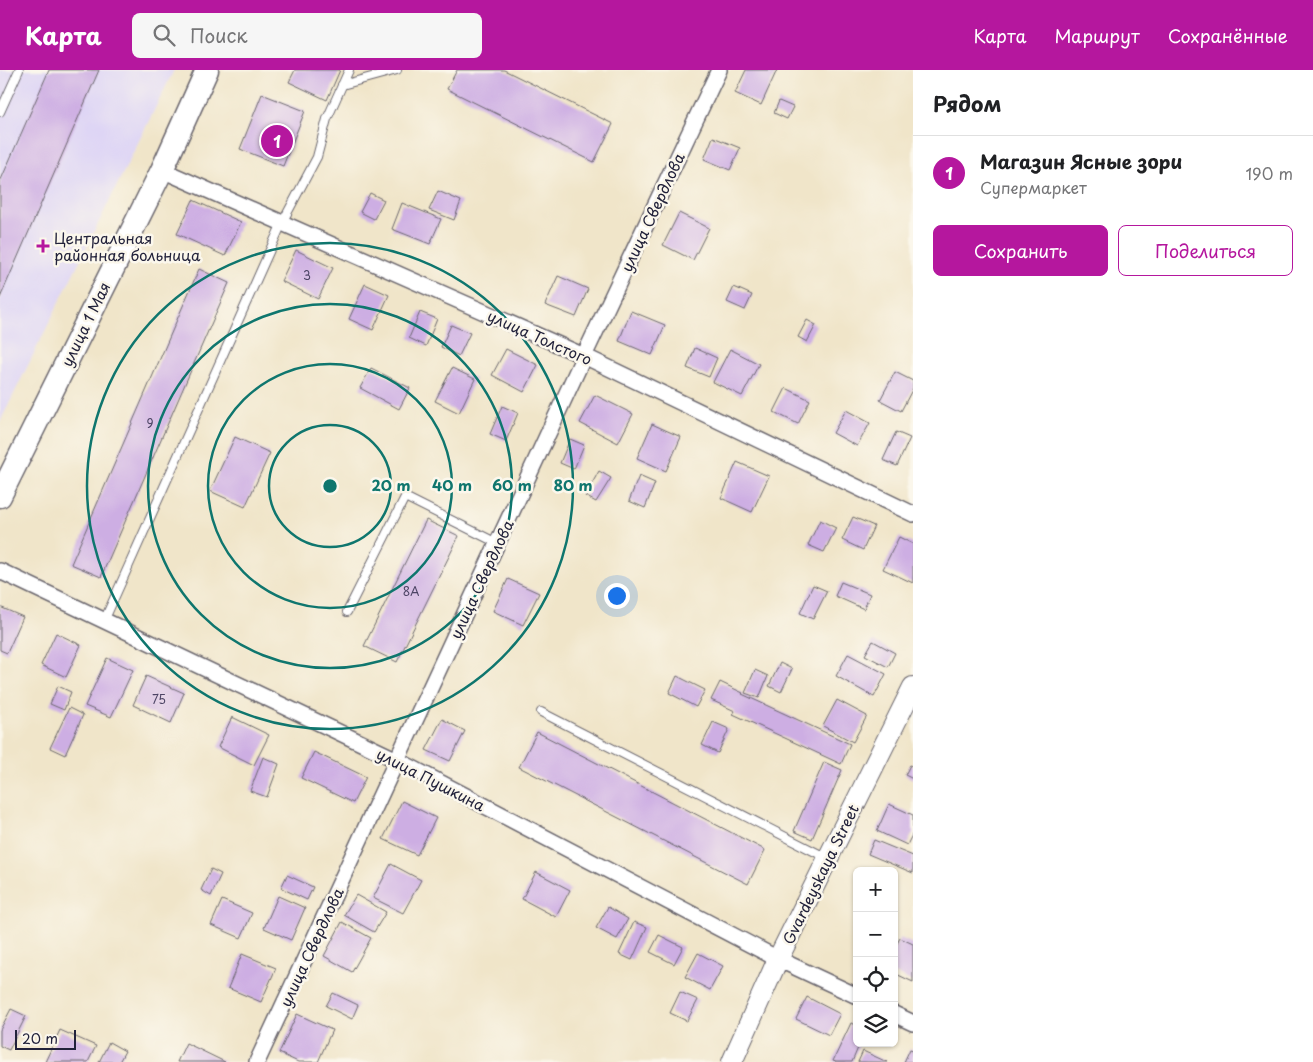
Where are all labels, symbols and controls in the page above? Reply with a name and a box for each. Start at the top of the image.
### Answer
search box [132,13,482,58]
text: Карта [25,17,102,53]
icon: search [150,21,178,49]
text: Поиск [190,21,248,49]
text: Карта [974,22,1026,49]
text: Маршрут [1054,22,1140,49]
text: Сохранённые [1168,22,1288,49]
text: Рядом [933,87,1001,119]
pin: 1 [261,122,293,160]
text: Магазин Ясные зори [980,147,1182,175]
street label: улица Свердлова [614,148,690,275]
text: 1 [945,161,953,185]
text: 190 m [1245,161,1293,185]
text: Супермаркет [980,175,1087,199]
button: Сохранить [933,225,1108,276]
button: Поделиться [1118,225,1293,276]
place label: Центральная районная больница [54,226,201,266]
marker: Центральная районная больница [36,239,50,253]
house number: 3 [303,266,311,284]
street label: улица 1 Мая [55,278,115,370]
street label: улица Толстого [484,304,596,370]
house number: 9 [146,414,154,432]
text: 20 m [372,473,410,496]
text: 40 m [432,473,472,496]
text: 60 m [492,473,532,496]
text: 80 m [553,473,593,496]
centre of rings [321,477,339,495]
street label: улица Свердлова [443,515,519,642]
house number: 8А [403,582,419,600]
your location [604,583,630,609]
house number: 75 [152,690,166,708]
street label: улица Пушкина [373,742,490,817]
street label: Gvardeyskaya Street [776,800,864,948]
map controls [853,867,898,1047]
button: + [853,867,898,912]
street label: улица Свердлова [273,883,349,1010]
button: − [853,912,898,957]
button: locate [853,957,898,1002]
button: layers [853,1002,898,1047]
scale bar [15,1027,76,1050]
text: 20 m [22,1028,58,1049]

